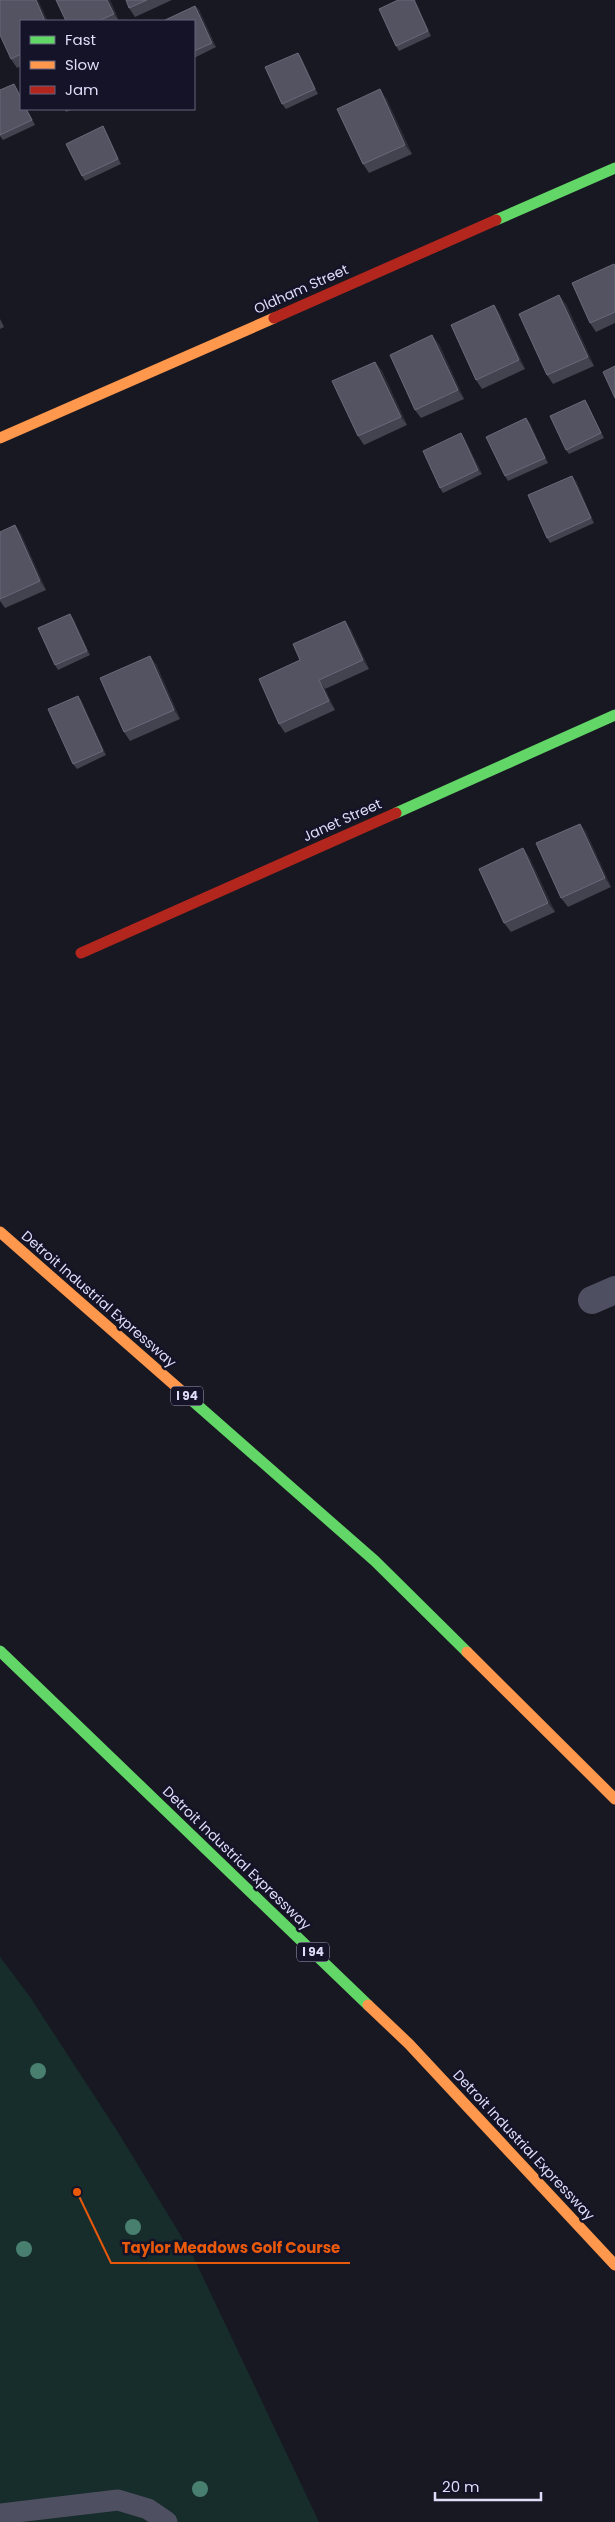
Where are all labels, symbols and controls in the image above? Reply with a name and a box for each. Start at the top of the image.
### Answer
legend [20,20,195,110]
text: Fast [65,29,96,50]
text: Slow [65,54,100,75]
text: Jam [65,79,99,100]
street label: Oldham Street [251,259,351,319]
street label: Janet Street [299,794,385,846]
street label: Detroit Industrial Expressway [17,1226,181,1372]
road number: I 94 [171,1386,203,1405]
street label: Detroit Industrial Expressway [158,1782,316,1935]
road number: I 94 [297,1942,329,1961]
street label: Detroit Industrial Expressway [449,2065,599,2225]
callout: Taylor Meadows Golf Course [111,2233,350,2263]
text: Taylor Meadows Golf Course [122,2237,340,2258]
scale bar [435,2470,541,2502]
text: 20 m [442,2476,480,2497]

